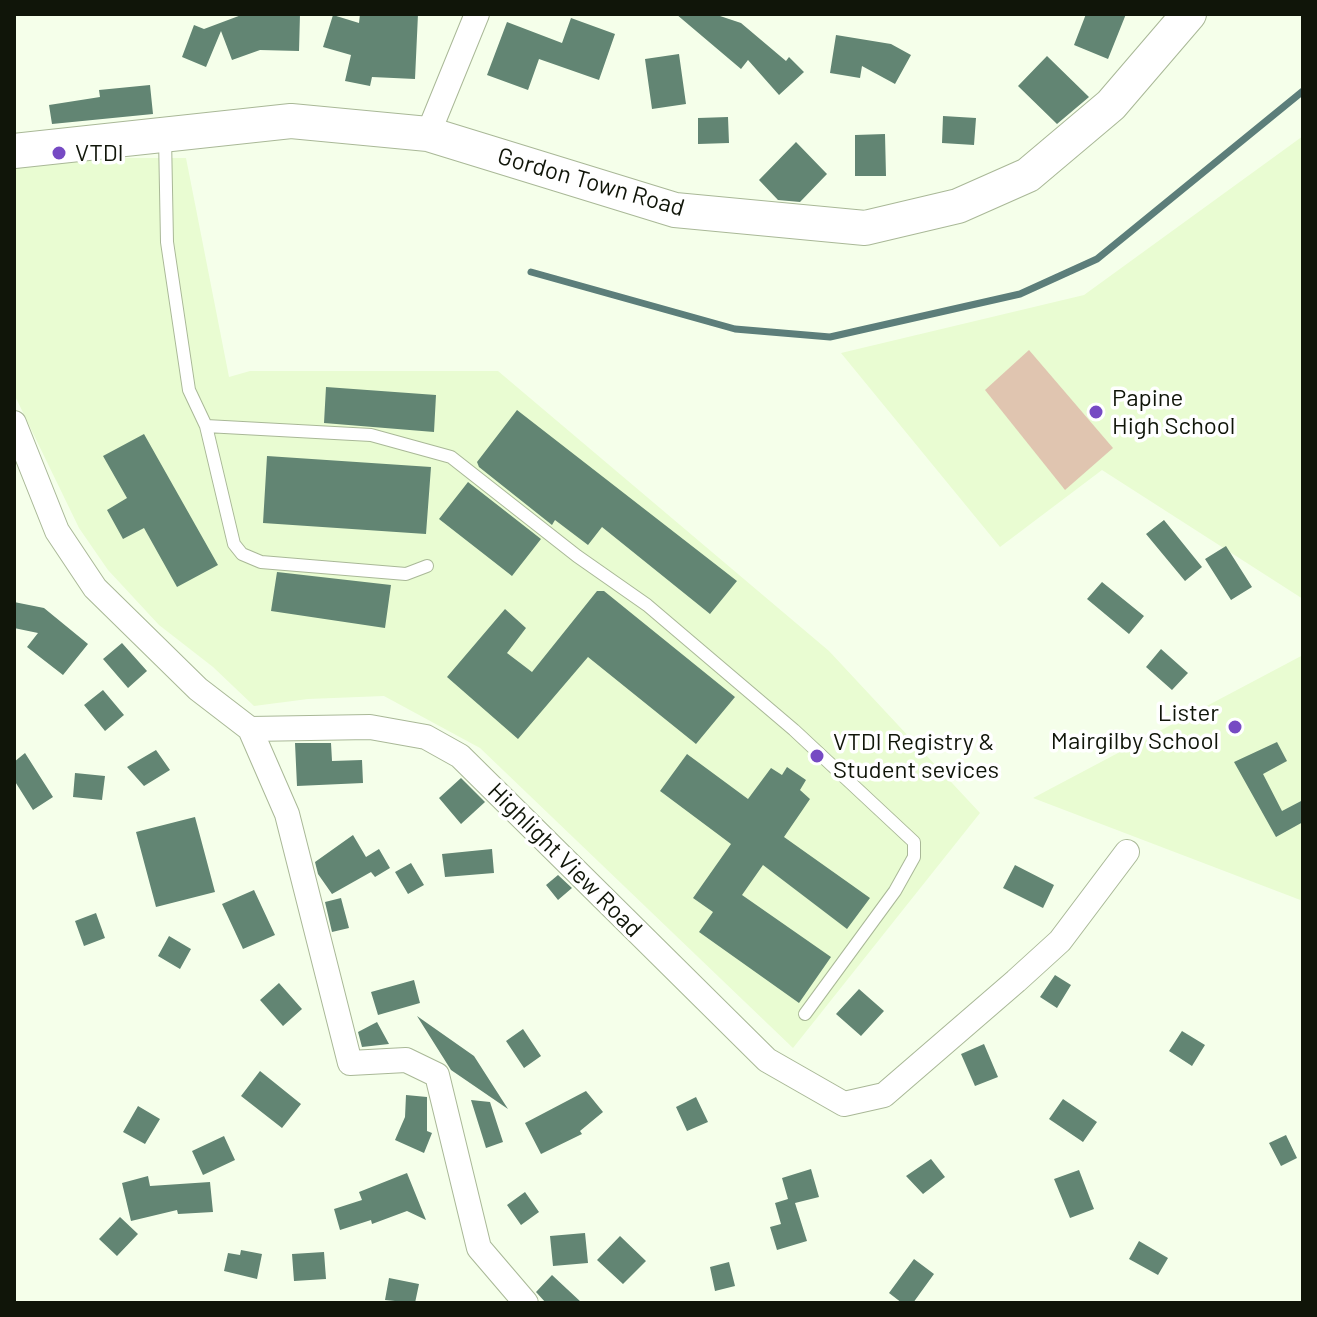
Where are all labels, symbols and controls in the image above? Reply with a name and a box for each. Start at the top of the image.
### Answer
place label: VTDI [75,139,124,167]
street label: Gordon Town Road [494,142,688,222]
marker: VTDI [50,144,68,162]
place label: Papine High School [1112,384,1235,440]
marker: Papine High School [1087,403,1105,421]
place label: Lister Mairgilby School [1051,699,1219,755]
marker: Lister Mairgilby School [1226,718,1244,736]
place label: VTDI Registry & Student sevices [833,728,999,784]
marker: VTDI Registry & Student sevices [808,747,826,765]
street label: Highlight View Road [482,777,648,943]

